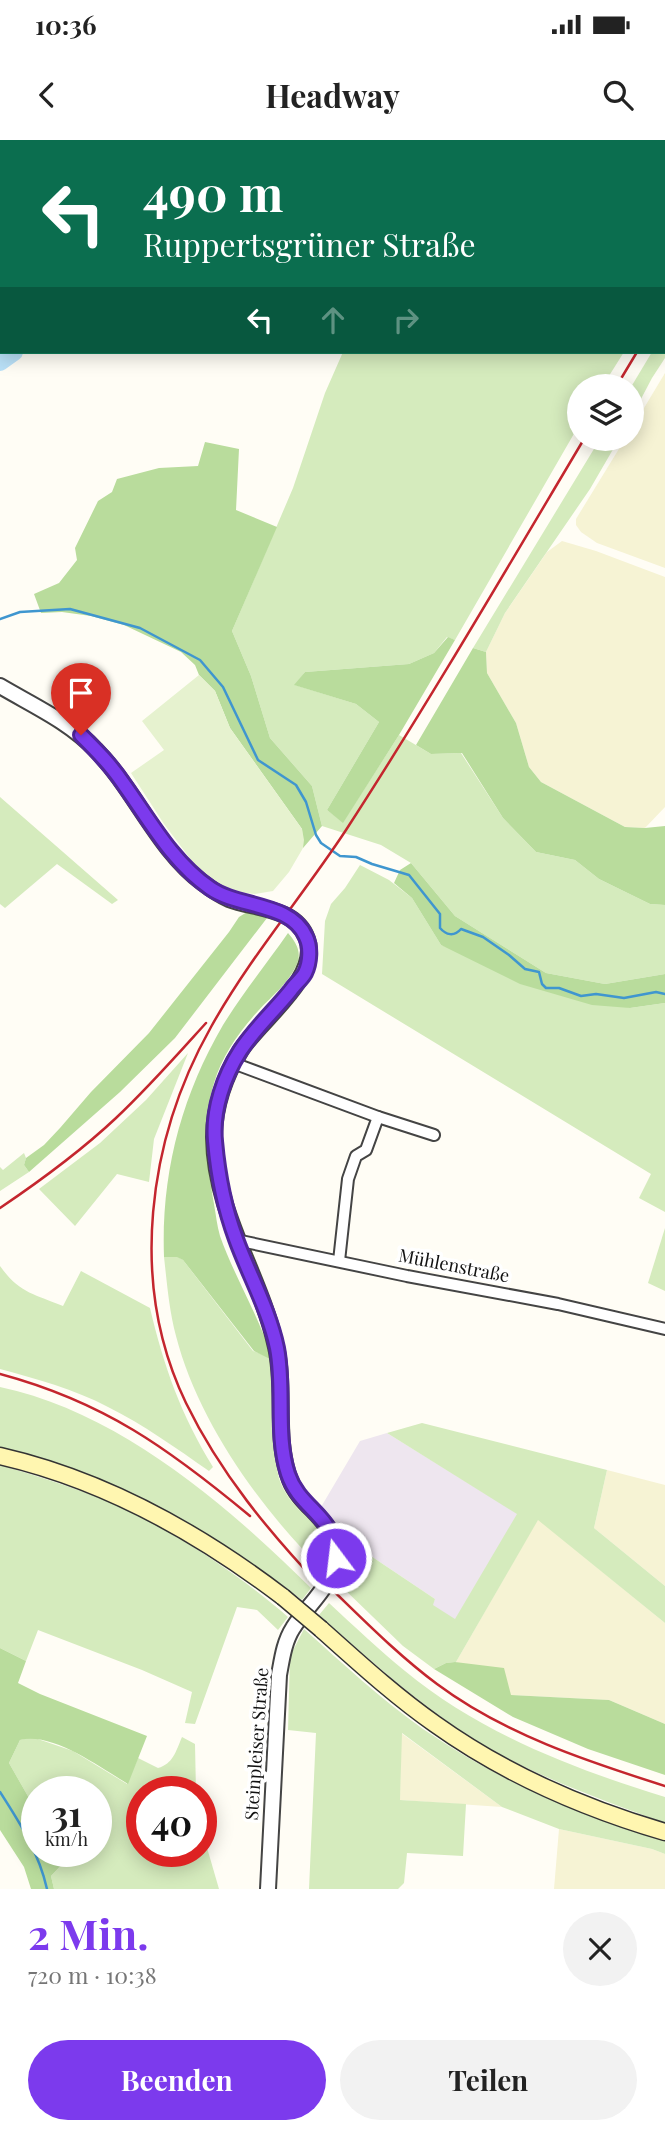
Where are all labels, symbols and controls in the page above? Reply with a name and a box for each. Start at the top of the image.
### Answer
text: 10:36 [35,7,97,42]
text: Headway [265,73,400,116]
icon: back [28,76,66,114]
icon: search [599,76,637,114]
text: 490 m [143,159,283,224]
icon: left [28,168,119,259]
text: Ruppertsgrüner Straße [143,222,476,265]
icon: left [241,301,279,339]
icon: ahead [314,301,352,339]
icon: right [387,301,425,339]
map controls [567,374,644,451]
button: layers [567,374,644,451]
pin [51,663,111,735]
icon: arrive [62,674,100,712]
street label: Mühlenstraße [397,1243,512,1288]
position arrow [299,1521,373,1595]
street label: Steinpleiser Straße [239,1667,273,1821]
speed limit sign: 40 [126,1776,217,1867]
text: 31 [51,1789,82,1836]
text: km/h [45,1827,88,1851]
text: 2 Min. [28,1905,149,1961]
button: close [563,1912,637,1986]
text: 720 m · 10:38 [28,1959,157,1990]
button: Beenden [28,2040,326,2120]
button: Teilen [340,2040,637,2120]

